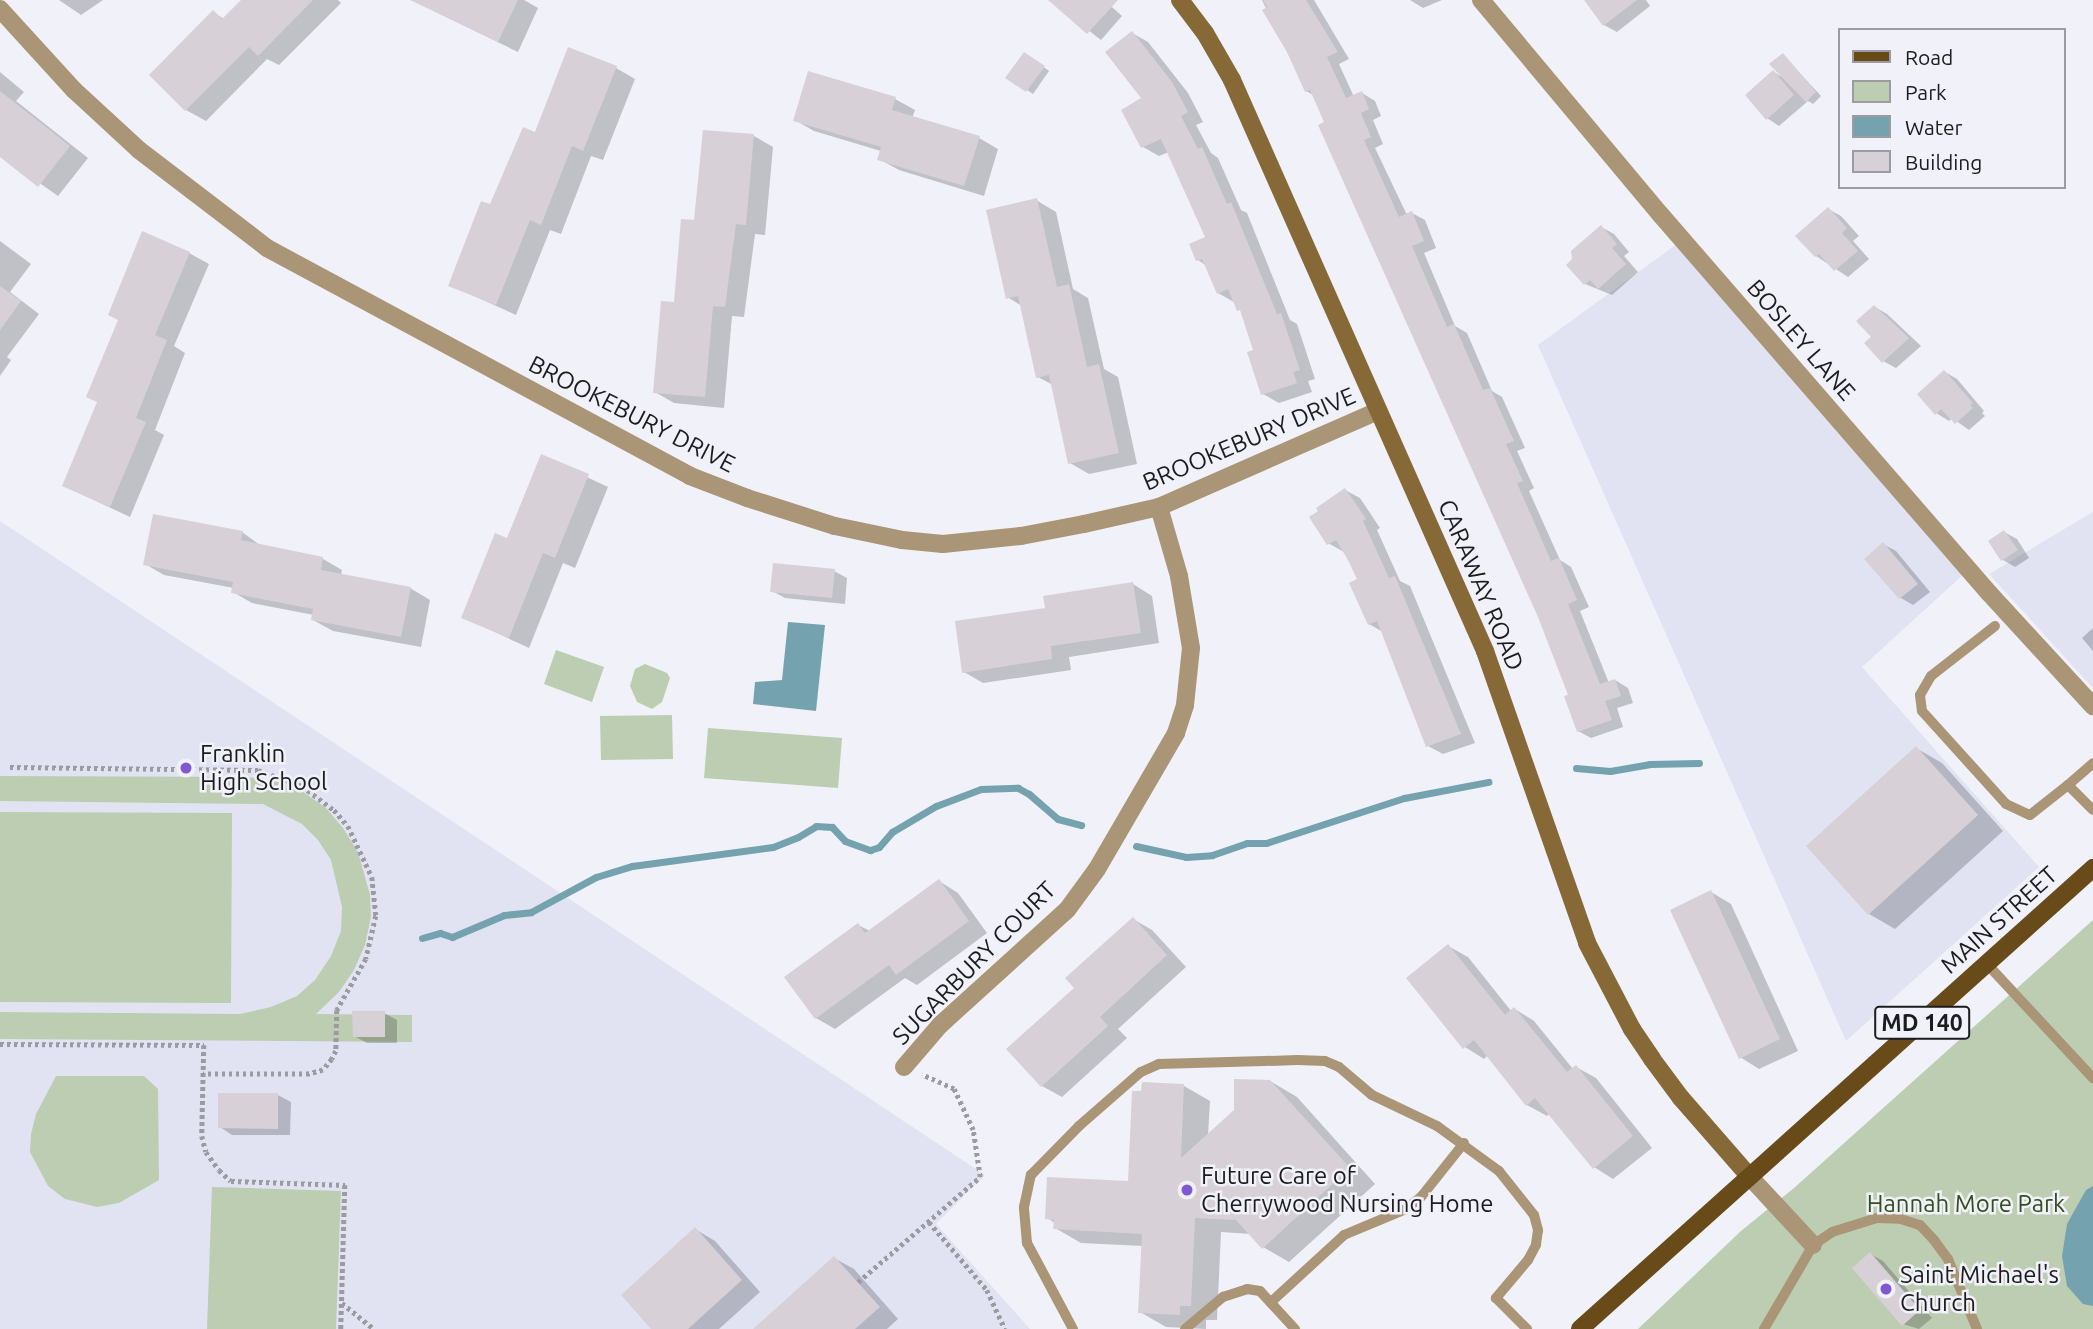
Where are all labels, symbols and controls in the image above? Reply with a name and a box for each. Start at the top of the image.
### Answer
legend [1838,28,2065,189]
text: Road [1905,45,1953,69]
text: Park [1905,80,1947,104]
text: Water [1905,115,1963,139]
text: Building [1905,150,1982,174]
street label: BOSLEY LANE [1741,274,1861,406]
street label: BROOKEBURY DRIVE [524,349,740,479]
street label: BROOKEBURY DRIVE [1138,381,1360,497]
street label: CARAWAY ROAD [1432,495,1530,675]
place label: Franklin High School [200,740,327,796]
marker: Franklin High School [178,760,194,776]
street label: MAIN STREET [1935,860,2063,980]
street label: SUGARBURY COURT [886,875,1062,1051]
road number: MD 140 [1873,1004,1971,1042]
place label: Future Care of Cherrywood Nursing Home [1201,1162,1493,1218]
marker: Future Care of Cherrywood Nursing Home [1179,1182,1195,1198]
park label: Hannah More Park [1867,1190,2065,1218]
place label: Saint Michael's Church [1900,1261,2059,1317]
marker: Saint Michael's Church [1878,1281,1894,1297]

